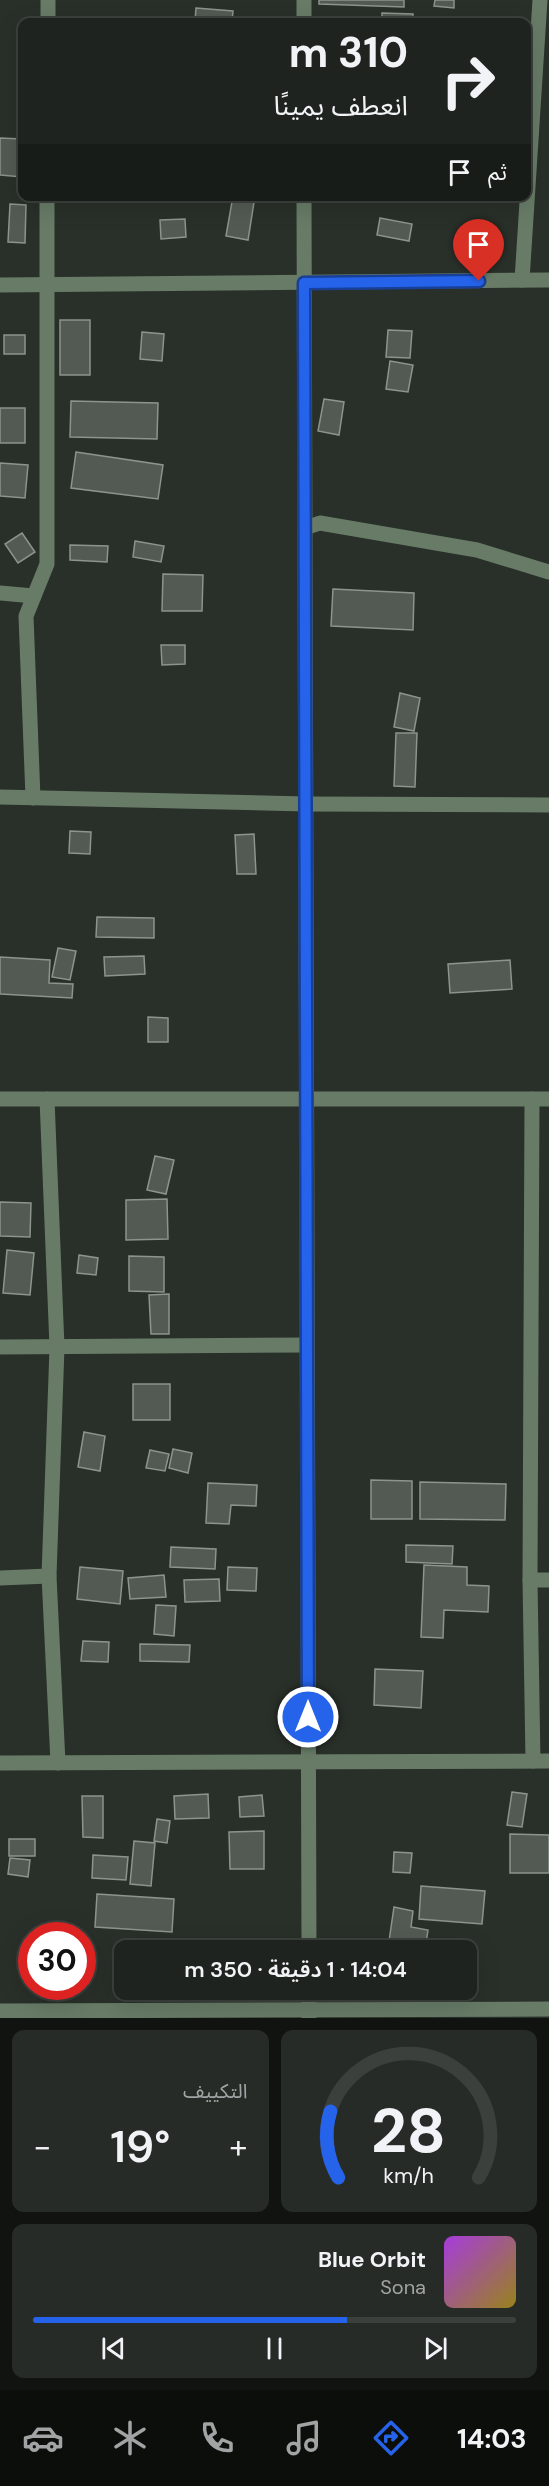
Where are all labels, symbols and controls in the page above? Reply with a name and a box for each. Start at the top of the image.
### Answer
text: 310 m [289,25,408,80]
icon: right [429,42,507,120]
text: انعطف يمينًا [273,88,408,123]
icon: arrive [443,156,476,189]
text: ثم [488,158,507,187]
pin [453,219,504,281]
icon: arrive [462,228,495,261]
position arrow [276,1685,340,1749]
speed limit sign: 30 [18,1922,96,2000]
text: 14:04 · 1 دقيقة · 350 m [184,1955,407,1984]
text: التكييف [183,2078,248,2104]
text: 28 [371,2090,446,2171]
text: 19° [110,2117,170,2176]
text: − [33,2125,51,2168]
text: + [229,2125,248,2168]
text: km/h [383,2162,434,2190]
text: Blue Orbit [318,2245,426,2274]
text: Sona [380,2274,426,2300]
icon: previous [97,2332,130,2365]
icon: pause [258,2332,291,2365]
icon: next [419,2332,452,2365]
icon: car [22,2417,64,2459]
icon: climate [109,2417,151,2459]
icon: phone [196,2417,238,2459]
icon: music [283,2417,325,2459]
icon: directions [370,2417,412,2459]
text: 14:03 [457,2421,527,2456]

